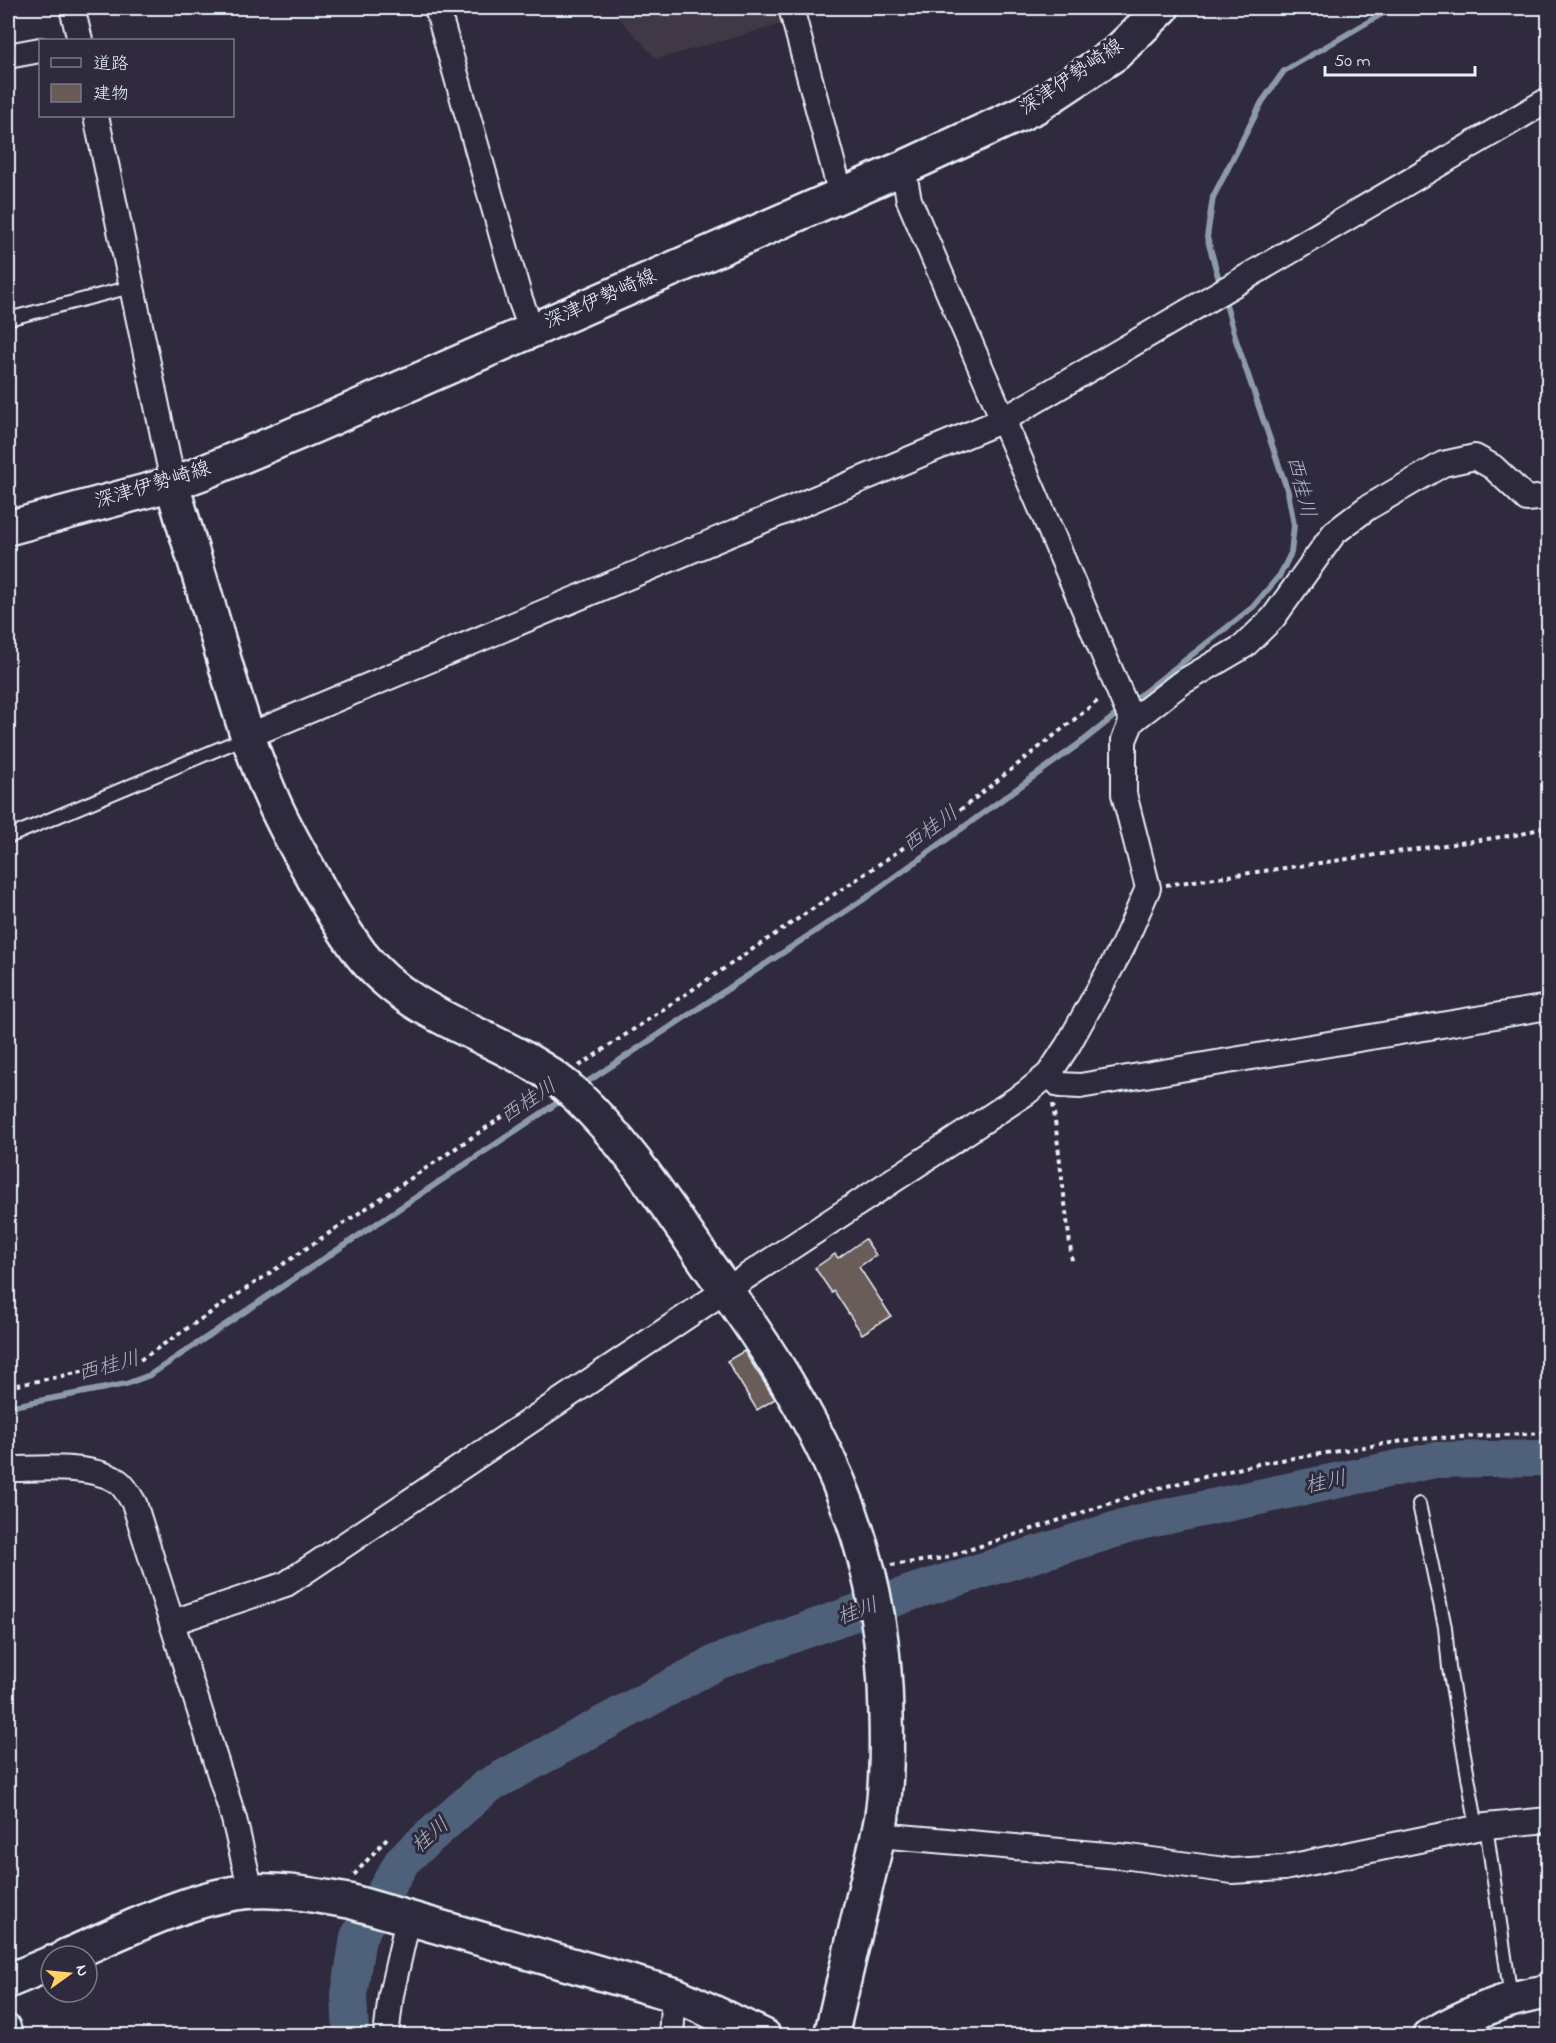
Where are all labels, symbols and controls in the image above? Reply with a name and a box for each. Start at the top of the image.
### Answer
street label: 深津伊勢崎線 [1014,32,1130,124]
legend [39,39,234,117]
scale bar [1325,39,1475,77]
text: 50 m [1334,49,1371,75]
text: 道路 [93,52,129,78]
text: 建物 [93,82,129,108]
street label: 深津伊勢崎線 [540,262,662,338]
water label: 西桂川 [1278,453,1322,521]
street label: 深津伊勢崎線 [91,455,215,517]
water label: 西桂川 [897,799,965,861]
water label: 西桂川 [494,1072,564,1132]
water label: 西桂川 [75,1344,143,1390]
water label: 桂川 [1302,1464,1350,1502]
water label: 桂川 [833,1591,883,1633]
water label: 桂川 [405,1811,457,1861]
north arrow [39,1944,99,2004]
text: N [69,1962,95,1979]

